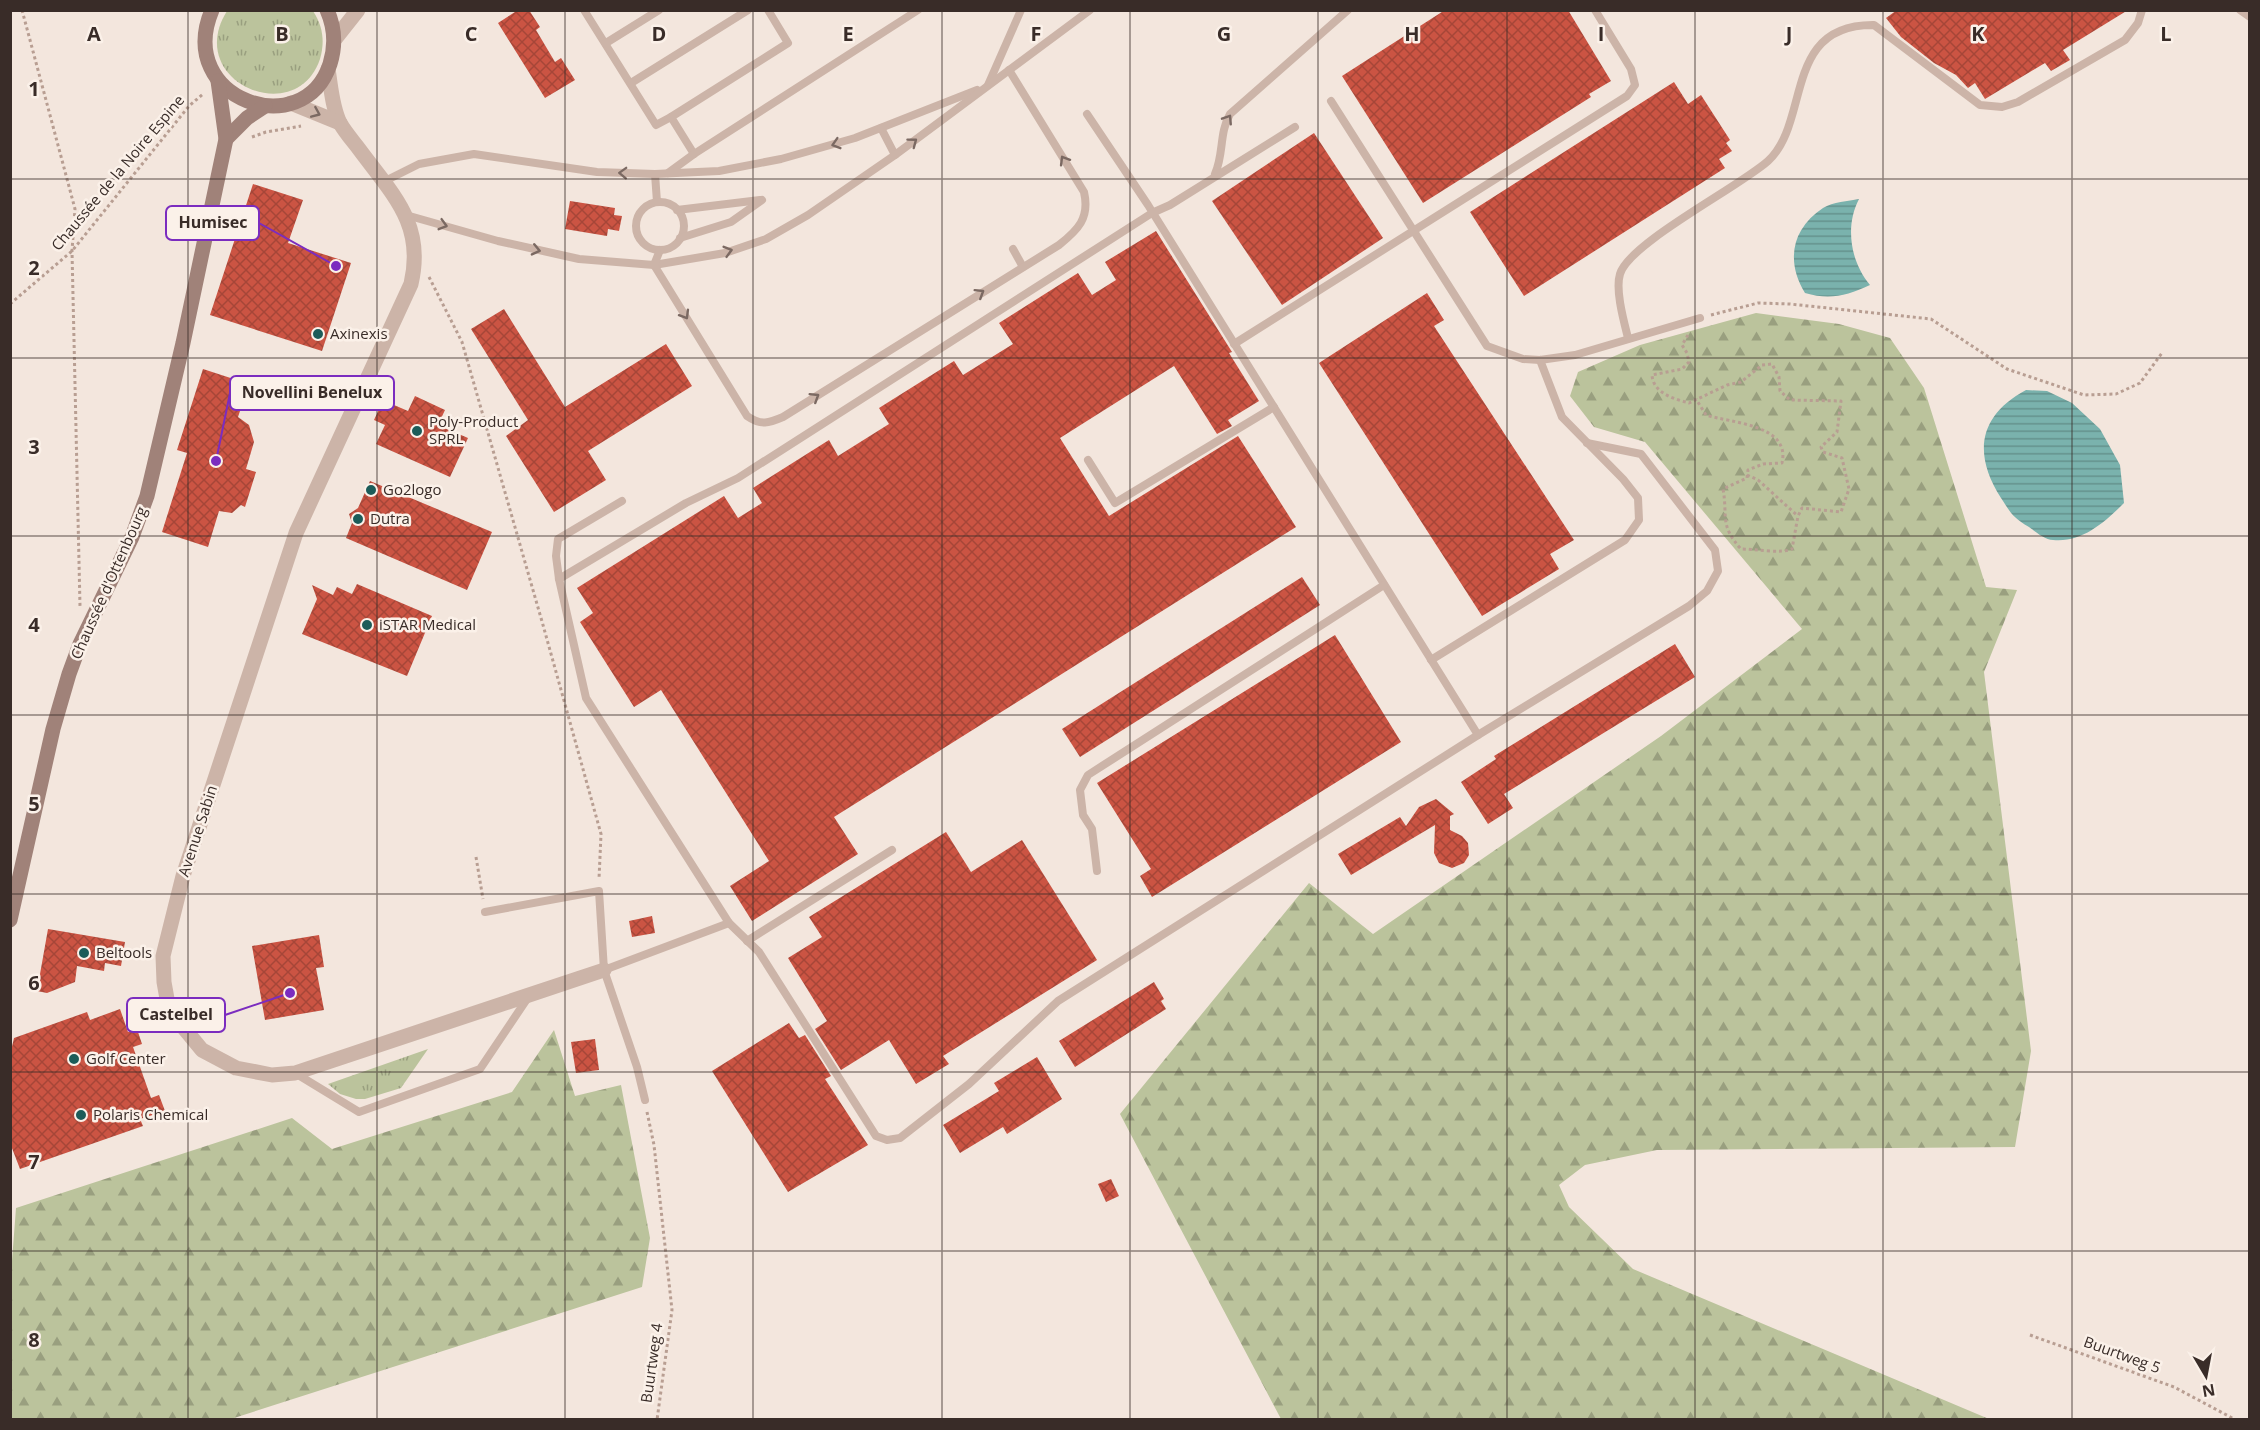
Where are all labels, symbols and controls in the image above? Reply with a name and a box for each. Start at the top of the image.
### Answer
text: A [87,20,101,47]
text: B [275,20,289,47]
text: C [465,20,478,47]
text: D [652,20,666,47]
text: E [842,20,854,47]
text: F [1031,20,1041,47]
text: G [1217,20,1231,47]
text: H [1404,20,1420,47]
text: I [1598,20,1604,47]
text: J [1784,20,1792,47]
text: K [1971,20,1985,47]
text: L [2160,20,2172,47]
text: 1 [28,75,40,102]
street label: Chaussée de la Noire Espine [46,90,188,254]
one-way arrow [309,106,320,118]
one-way arrow [1221,115,1232,126]
one-way arrow [831,137,842,149]
one-way arrow [906,138,917,149]
one-way arrow [1060,156,1072,166]
one-way arrow [619,166,628,179]
callout: Humisec [166,206,259,240]
text: Humisec [179,211,247,233]
one-way arrow [437,218,447,230]
one-way arrow [531,242,541,255]
one-way arrow [722,246,733,258]
text: 2 [28,254,40,281]
one-way arrow [974,289,984,301]
one-way arrow [678,309,690,319]
place label: Axinexis [330,323,388,343]
marker: Axinexis [311,327,325,341]
callout: Novellini Benelux [230,376,394,410]
text: Novellini Benelux [242,381,383,403]
one-way arrow [809,393,819,405]
place label: Poly-Product SPRL [429,411,518,448]
marker: Poly-Product SPRL [410,424,424,438]
text: 3 [28,433,40,460]
place label: Go2logo [383,479,441,499]
marker: Go2logo [364,483,378,497]
street label: Chaussée d'Ottenbourg [65,503,151,662]
place label: Dutra [370,508,410,528]
marker: Dutra [351,512,365,526]
text: 4 [28,611,40,638]
place label: iSTAR Medical [379,614,476,634]
marker: iSTAR Medical [360,618,374,632]
street label: Avenue Sabin [173,782,221,879]
text: 5 [28,790,40,817]
place label: Beltools [96,942,152,962]
marker: Beltools [77,946,91,960]
text: 6 [28,969,40,996]
callout: Castelbel [127,998,225,1032]
text: Castelbel [139,1003,213,1025]
place label: Golf Center [86,1048,166,1068]
marker: Golf Center [67,1052,81,1066]
place label: Polaris Chemical [93,1104,208,1124]
marker: Polaris Chemical [74,1108,88,1122]
text: 7 [28,1148,40,1175]
street label: Buurtweg 4 [636,1321,667,1404]
text: 8 [28,1326,40,1353]
street label: Buurtweg 5 [2081,1331,2163,1377]
north arrow [2176,1346,2236,1406]
text: N [2200,1379,2217,1403]

